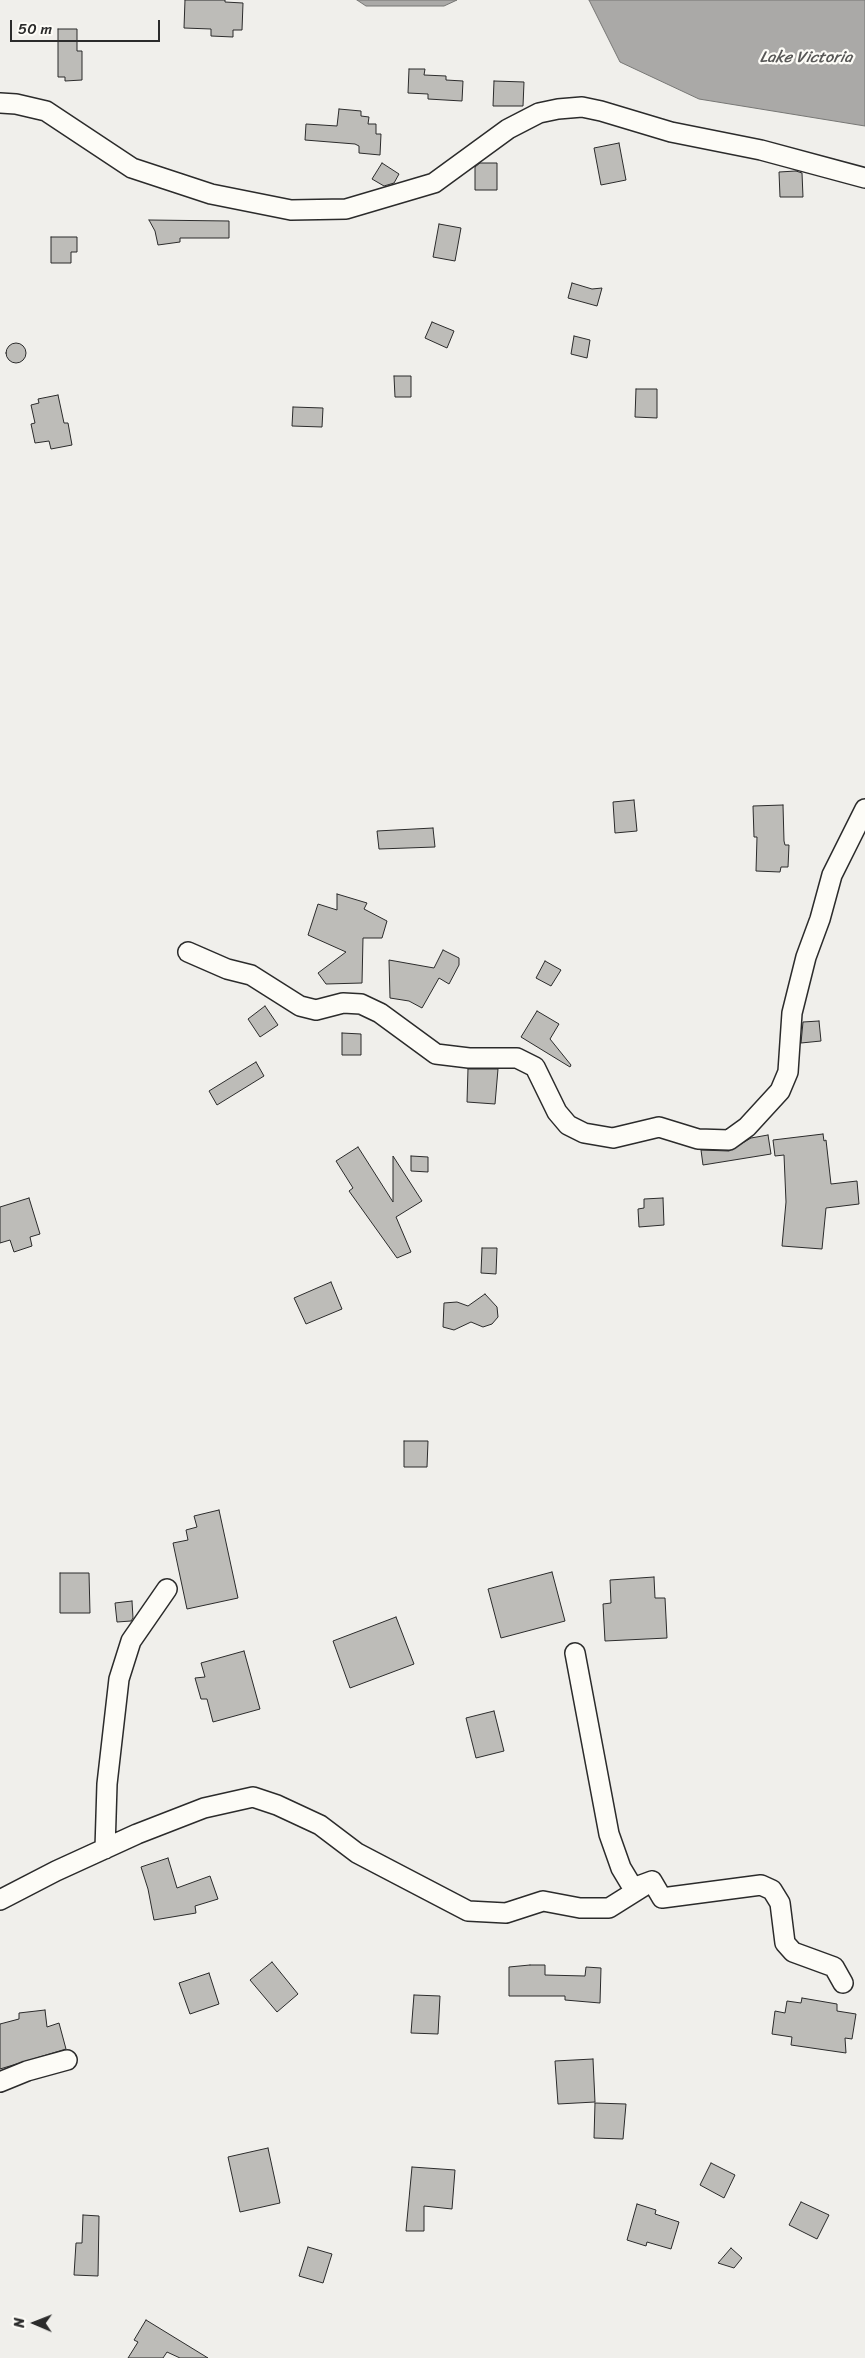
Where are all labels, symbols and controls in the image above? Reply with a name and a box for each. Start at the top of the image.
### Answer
scale bar [12,10,162,42]
text: 50 m [18,16,52,42]
water label: Lake Victoria [760,48,852,68]
north arrow [10,2298,60,2348]
text: N [7,2318,32,2328]

